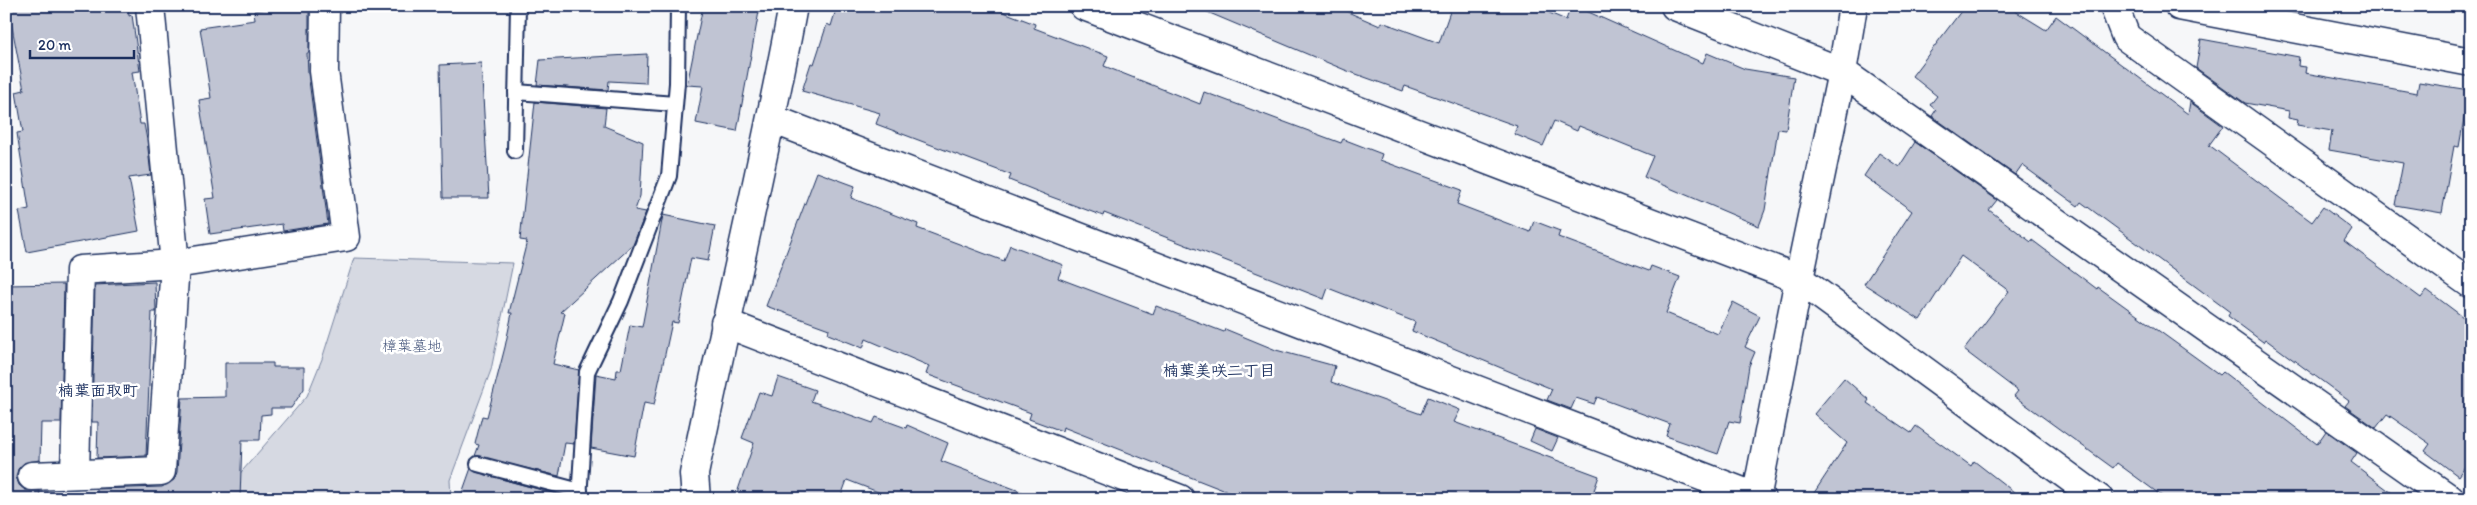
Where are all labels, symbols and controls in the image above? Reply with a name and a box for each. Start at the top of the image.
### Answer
scale bar [30,28,134,60]
text: 20 m [38,36,72,54]
park label: 樟葉墓地 [382,337,442,355]
district label: 楠葉美咲二丁目 [1163,361,1275,380]
district label: 楠葉面取町 [58,381,138,400]

